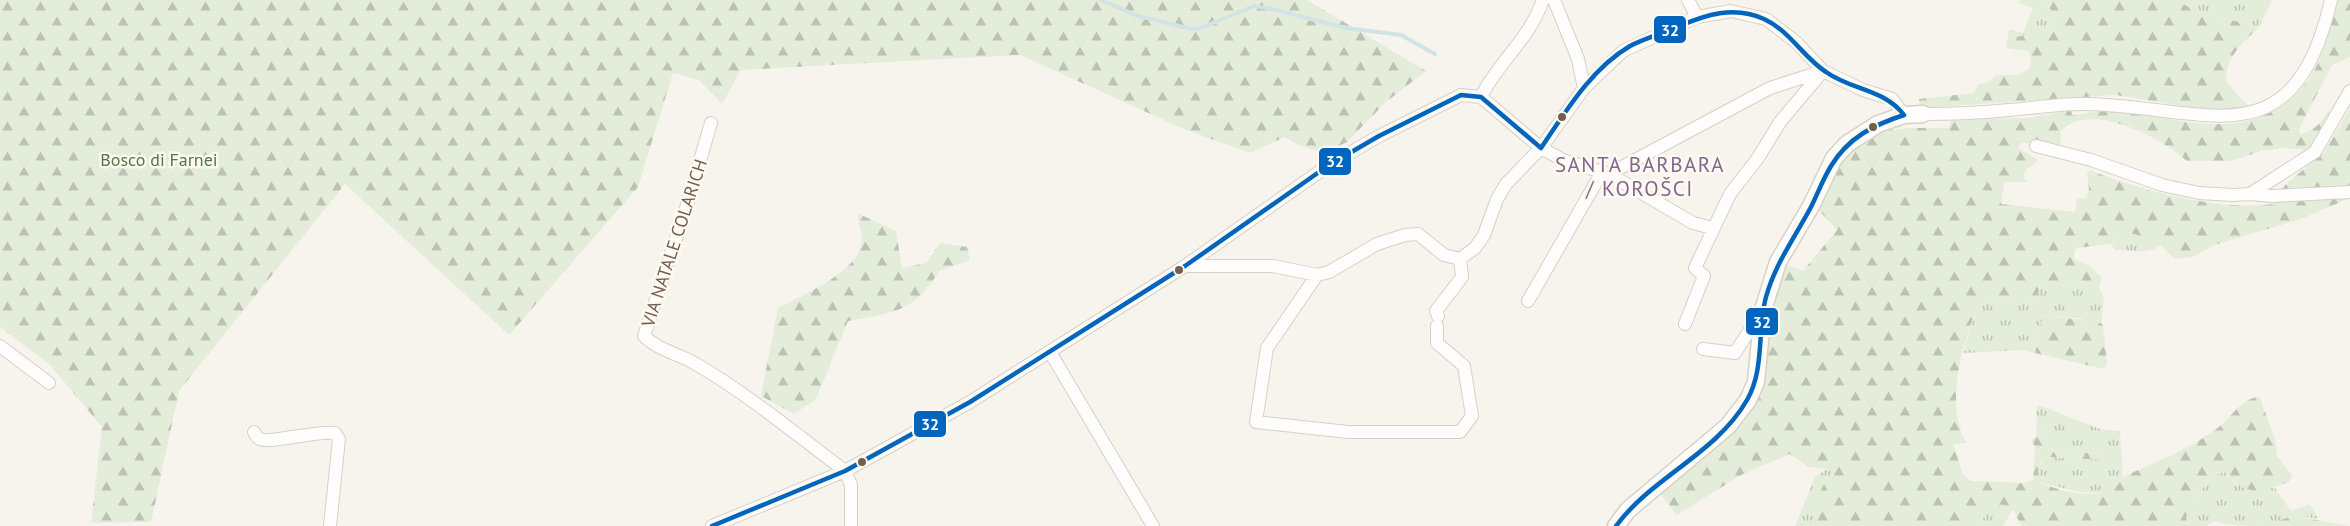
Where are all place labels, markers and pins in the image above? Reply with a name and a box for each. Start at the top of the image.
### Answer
unlabelled marker [1556,111,1568,123]
unlabelled marker [1867,121,1879,133]
unlabelled marker [1173,264,1185,276]
unlabelled marker [856,456,868,468]

